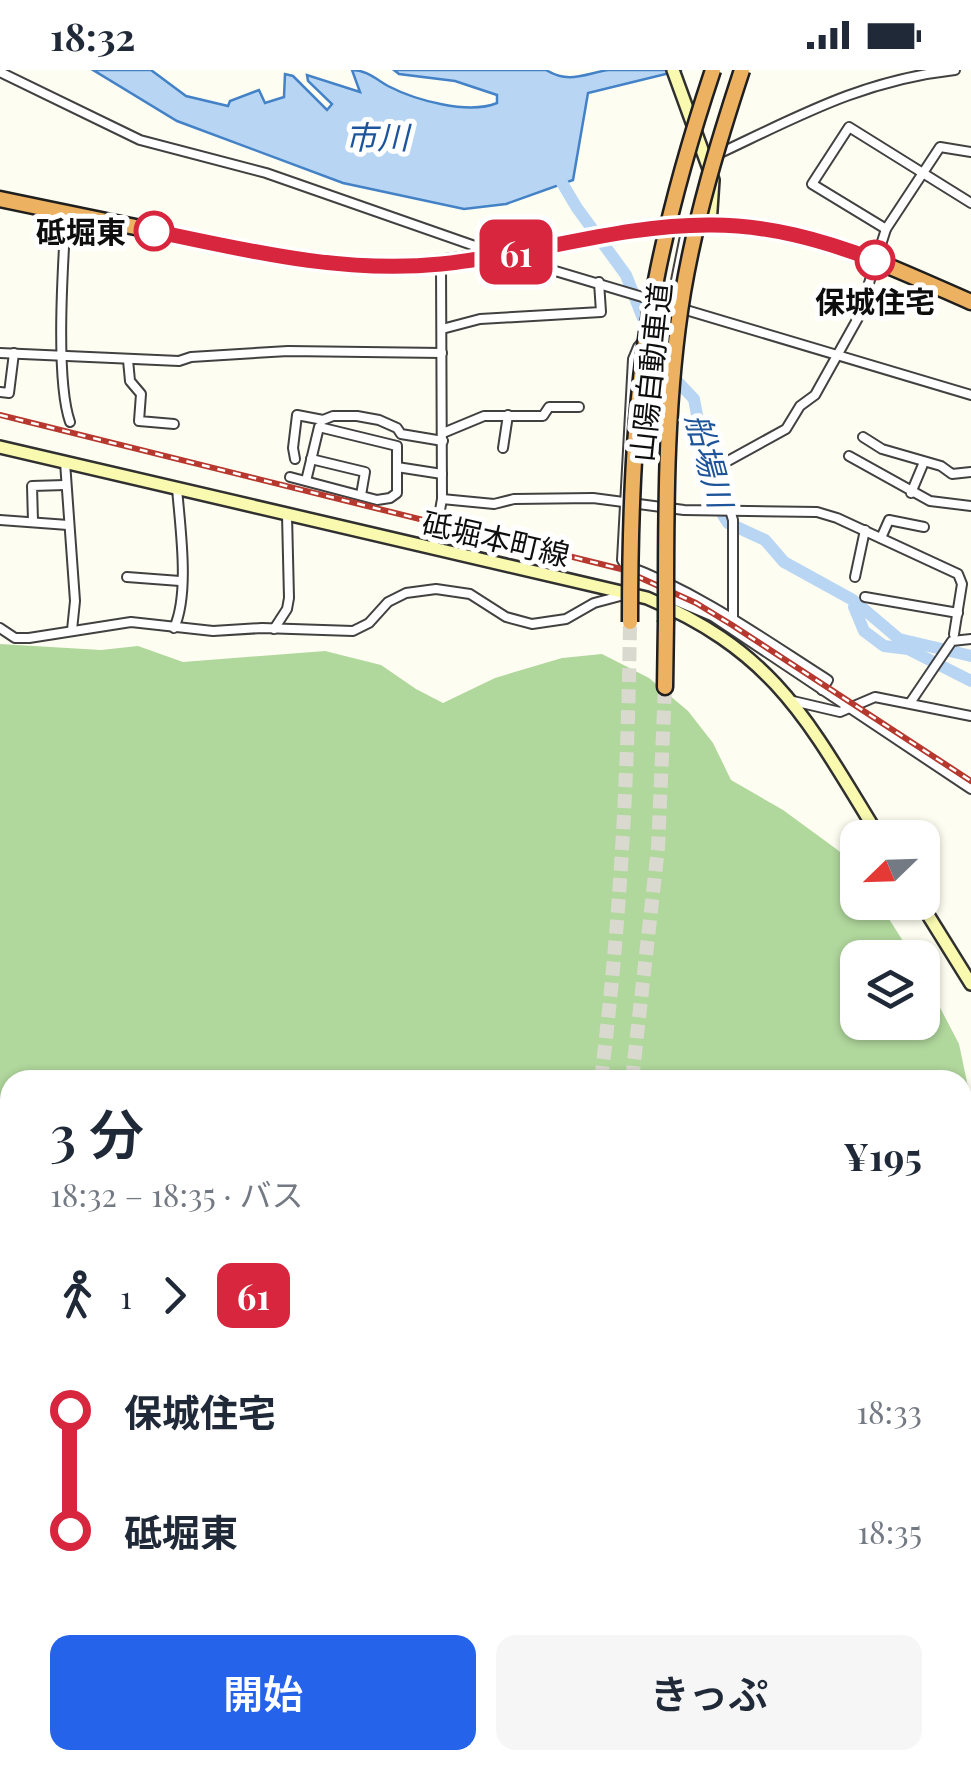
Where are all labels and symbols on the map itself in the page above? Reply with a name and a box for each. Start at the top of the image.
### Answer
water label: 市川 [345,114,412,157]
place label: 砥堀東 [36,211,126,251]
marker: 砥堀東 [135,212,173,250]
line badge: 61 [471,220,561,284]
marker: 保城住宅 [856,241,894,279]
street label: 山陽自動車道 [621,280,679,464]
place label: 保城住宅 [815,281,935,321]
water label: 船場川 [678,408,745,515]
street label: 砥堀本町線 [418,502,574,574]
north arrow [840,820,940,920]

